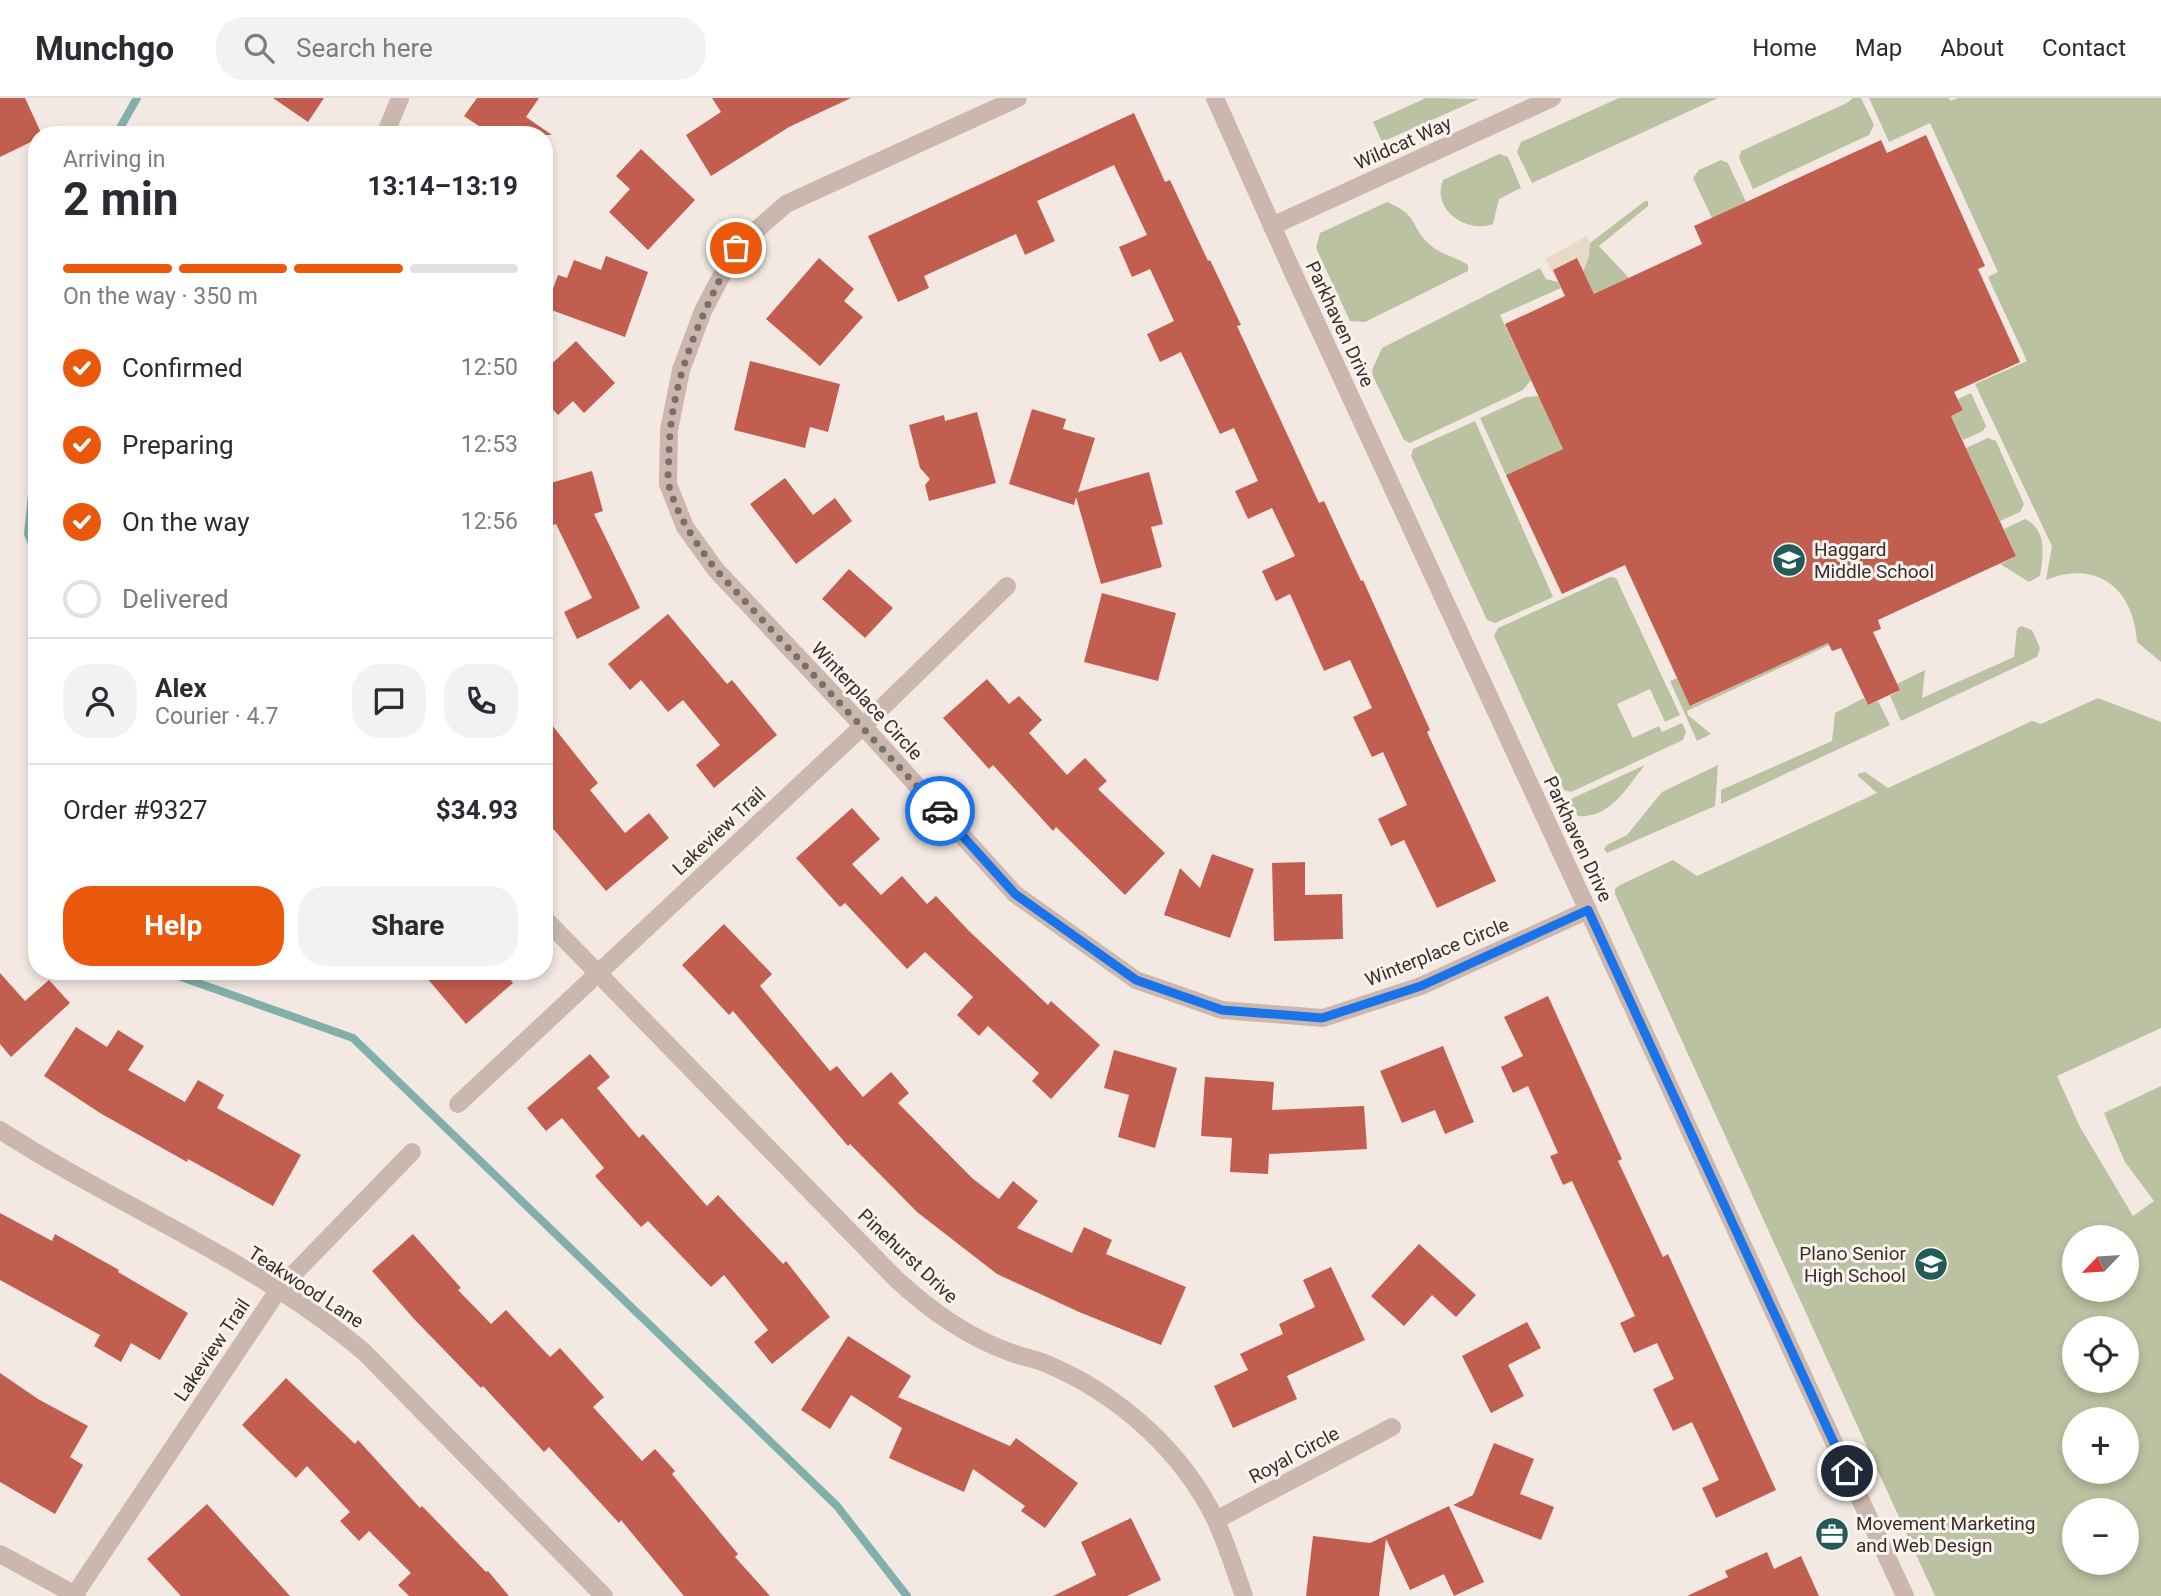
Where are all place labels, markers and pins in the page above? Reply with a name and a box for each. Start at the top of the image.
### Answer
pin [706,218,766,278]
place label: Haggard Middle School [1814,538,1934,583]
school or university icon: Haggard Middle School [1770,541,1808,579]
place label: Plano Senior High School [1799,1242,1907,1287]
school or university icon: Plano Senior High School [1912,1245,1950,1283]
pin [1817,1441,1877,1501]
place label: Movement Marketing and Web Design [1856,1512,2035,1557]
office icon: Movement Marketing and Web Design [1813,1515,1851,1553]

